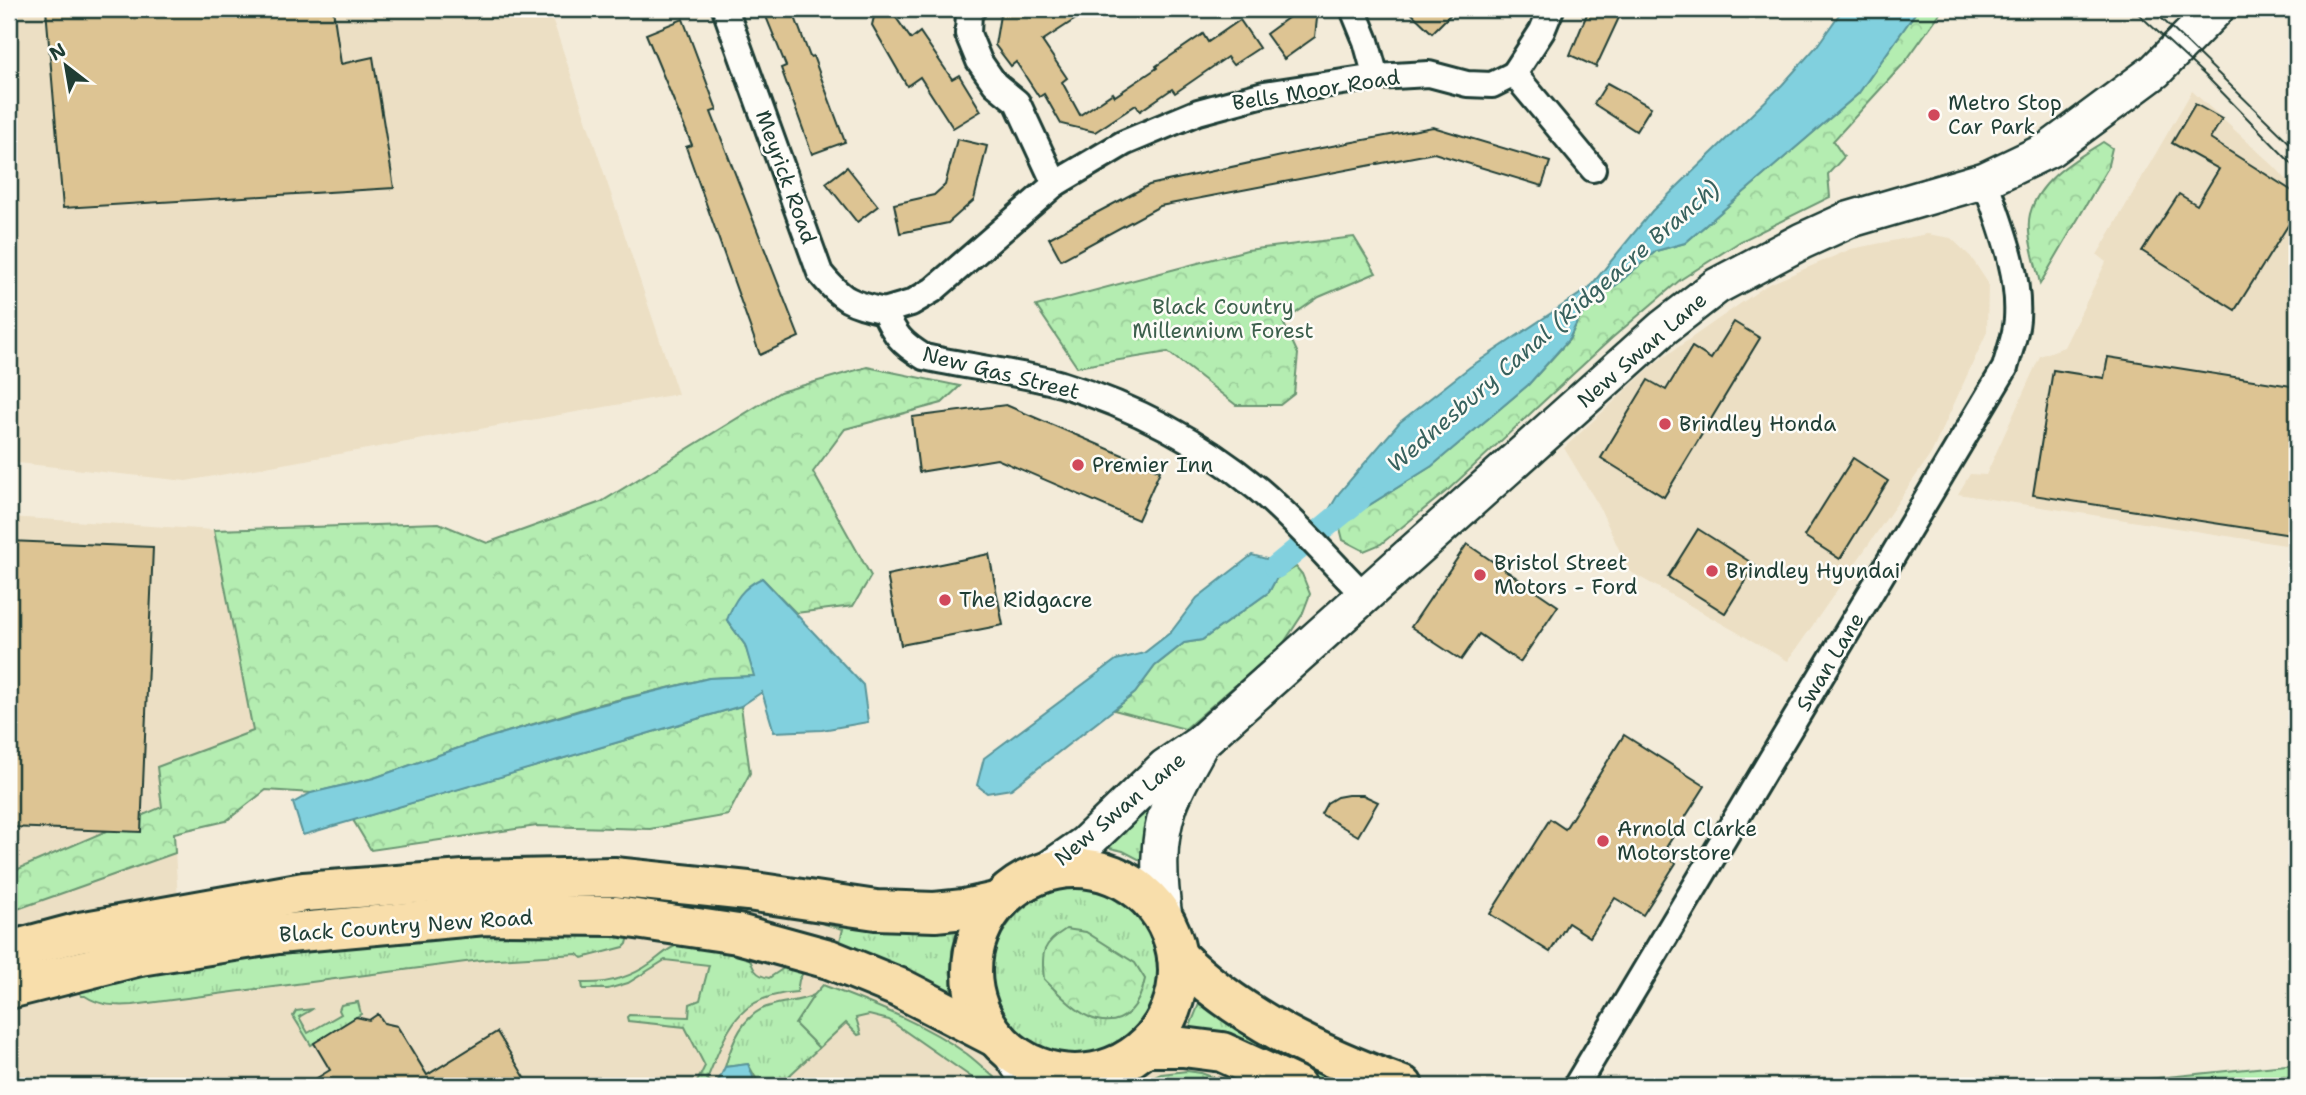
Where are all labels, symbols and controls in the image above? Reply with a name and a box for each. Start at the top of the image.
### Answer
north arrow [32,32,102,102]
text: N [45,37,70,66]
street label: Bells Moor Road [1230,63,1402,117]
place label: Metro Stop Car Park [1948,89,2062,141]
street label: Meyrick Road [749,106,823,248]
marker: Metro Stop Car Park [1926,107,1942,123]
water label: Wednesbury Canal (Ridgeacre Branch) [1380,173,1726,479]
street label: New Swan Lane [1571,286,1713,414]
park label: Black Country Millennium Forest [1132,293,1314,345]
street label: New Gas Street [920,340,1082,406]
place label: Brindley Honda [1679,410,1836,438]
marker: Brindley Honda [1657,416,1673,432]
place label: Premier Inn [1092,451,1213,479]
marker: Premier Inn [1070,457,1086,473]
place label: Bristol Street Motors - Ford [1494,549,1637,601]
place label: Brindley Hyundai [1726,557,1901,585]
marker: Brindley Hyundai [1704,563,1720,579]
marker: Bristol Street Motors - Ford [1472,567,1488,583]
place label: The Ridgacre [959,586,1093,614]
marker: The Ridgacre [937,592,953,608]
street label: Swan Lane [1789,607,1871,717]
street label: New Swan Lane [1048,746,1192,872]
place label: Arnold Clarke Motorstore [1617,815,1757,867]
marker: Arnold Clarke Motorstore [1595,833,1611,849]
street label: Black Country New Road [278,903,534,949]

